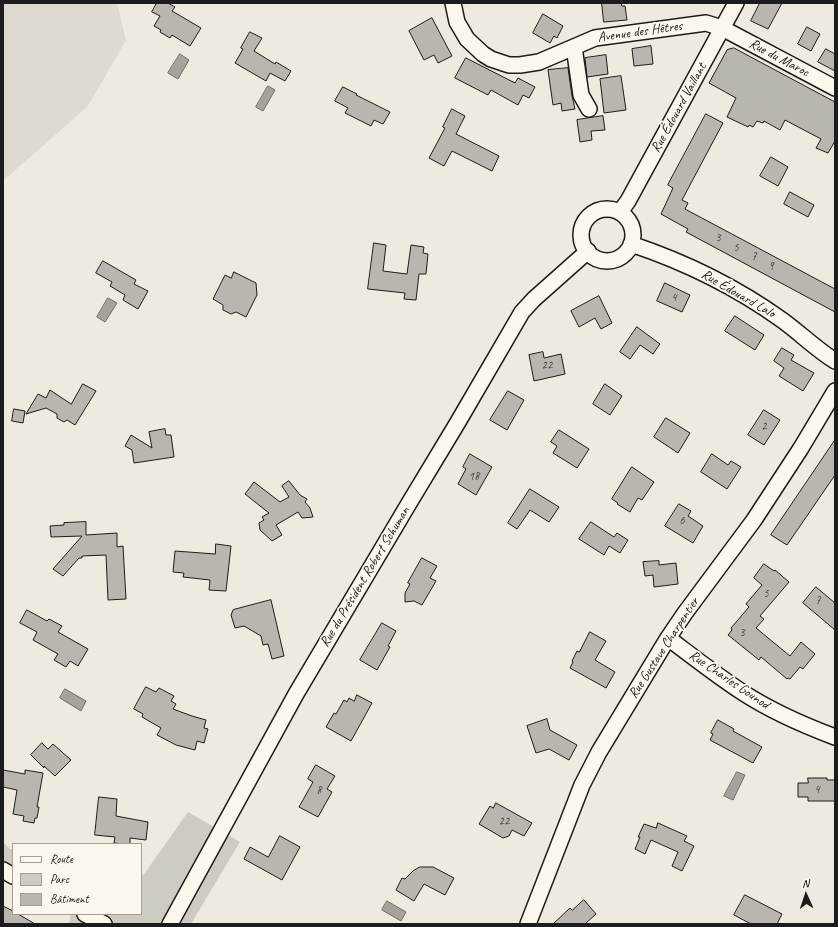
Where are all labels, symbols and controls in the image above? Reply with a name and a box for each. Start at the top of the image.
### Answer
street label: Avenue des Hêtres [597,18,683,46]
street label: Rue du Maroc [746,35,812,81]
street label: Rue Édouard Vaillant [648,60,710,156]
house number: 3 [715,231,721,245]
house number: 5 [733,241,739,255]
house number: 7 [751,250,757,264]
house number: 9 [768,260,774,274]
street label: Rue Édouard Lalo [698,266,778,322]
house number: 4 [671,291,677,305]
house number: 22 [542,359,552,373]
house number: 2 [761,420,767,434]
house number: 18 [469,470,479,484]
street label: Rue du Président Robert Schuman [316,504,414,650]
house number: 6 [679,514,685,528]
house number: 5 [763,587,769,601]
street label: Rue Gustave Charpentier [625,594,703,702]
house number: 7 [815,594,821,608]
house number: 3 [739,626,745,640]
street label: Rue Charles Gounod [686,647,772,713]
house number: 4 [814,783,820,797]
house number: 8 [316,784,322,798]
house number: 22 [499,815,509,829]
legend [12,843,142,915]
text: Route [50,851,73,867]
text: Parc [50,871,69,887]
north arrow [786,875,826,915]
text: N [802,876,809,890]
text: Bâtiment [50,891,88,907]

